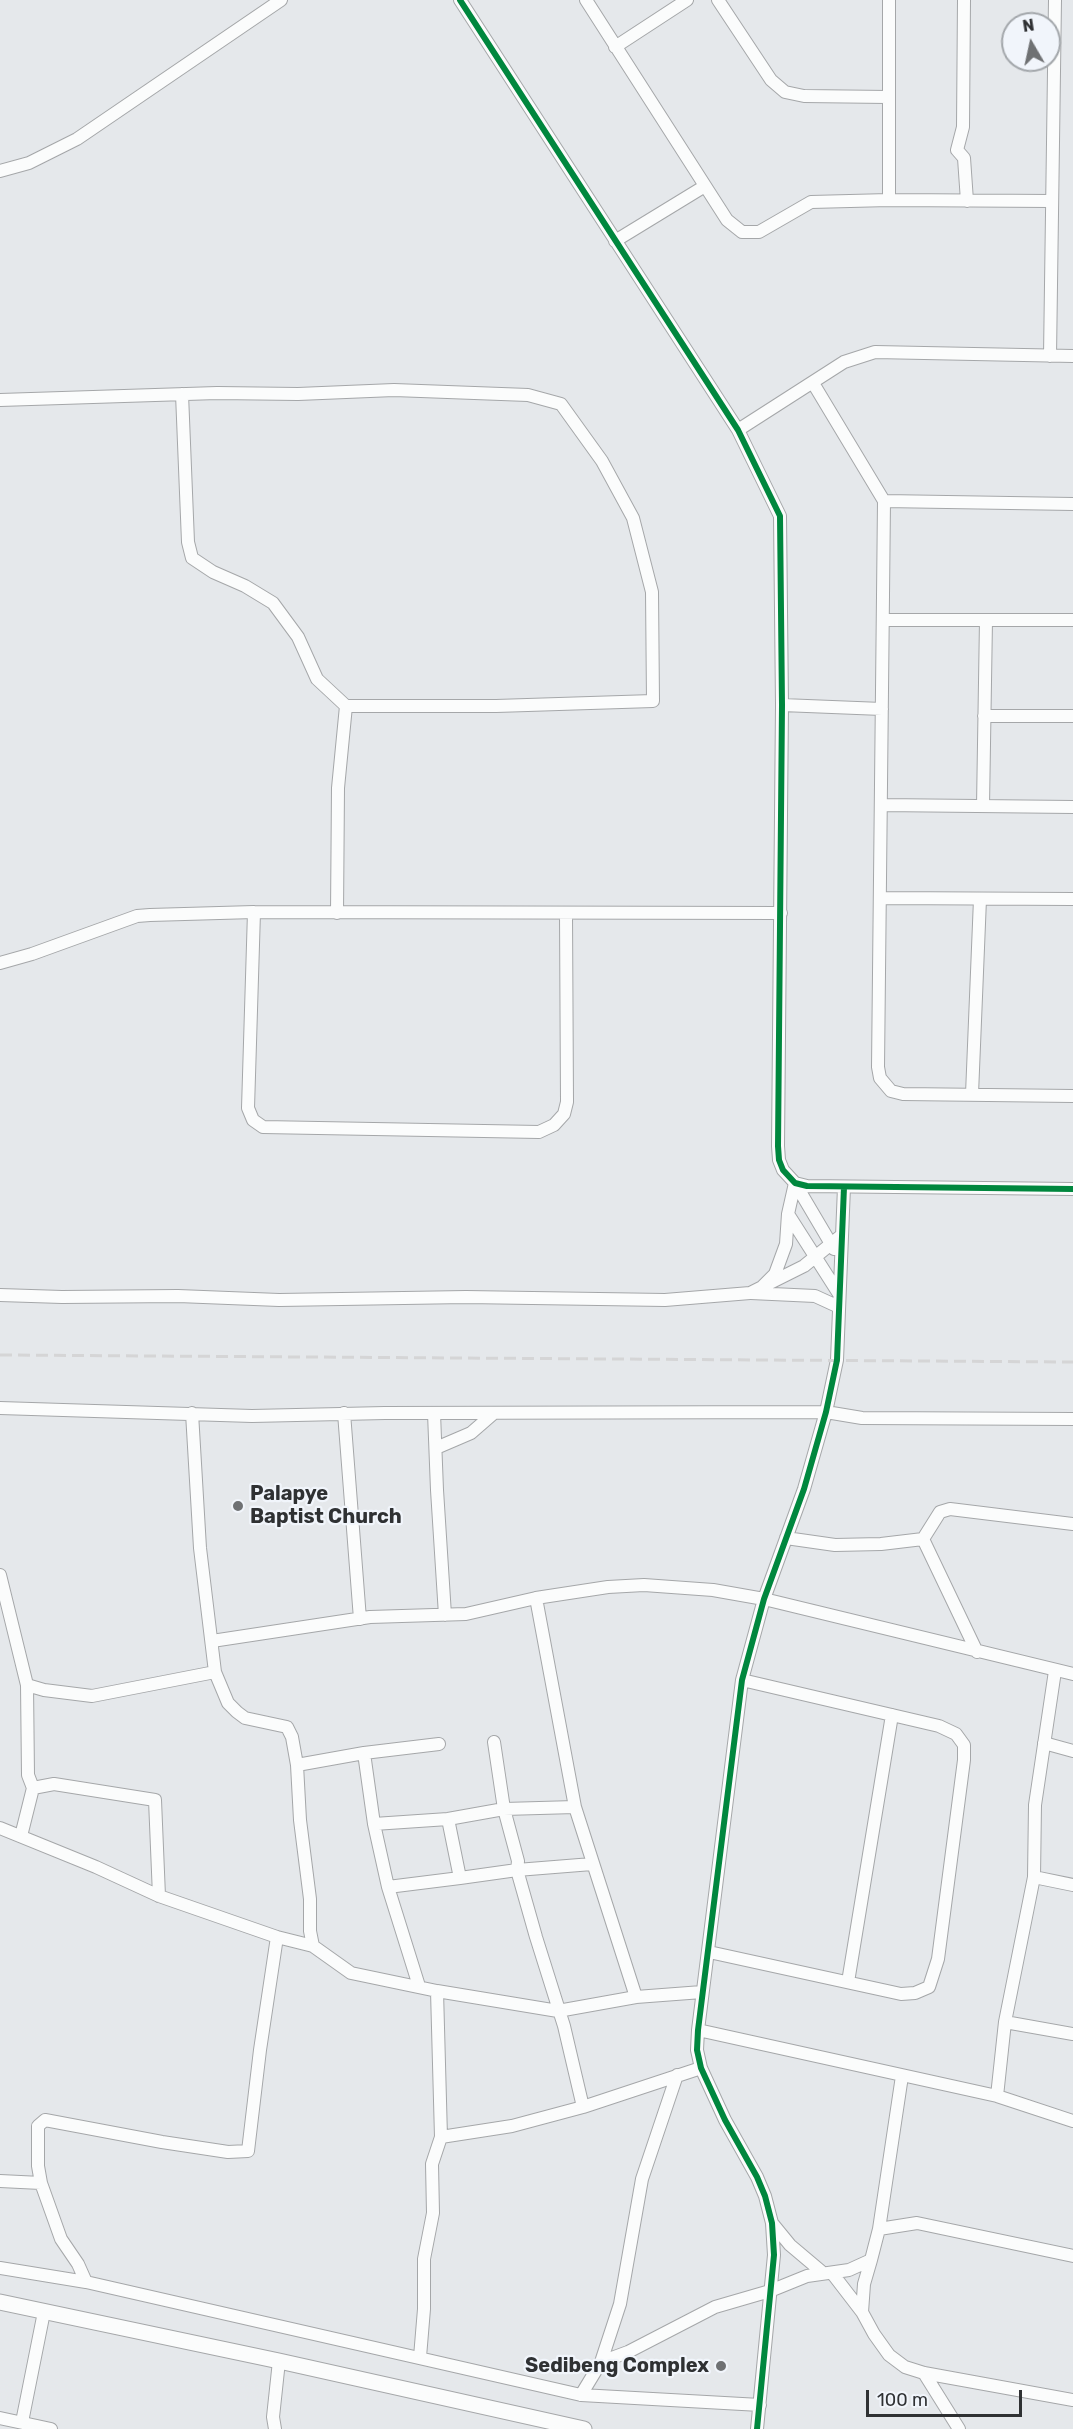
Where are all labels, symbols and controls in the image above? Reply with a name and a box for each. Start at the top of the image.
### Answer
north arrow [1001,12,1061,72]
text: N [1021,15,1036,36]
place label: Palapye Baptist Church [250,1482,402,1529]
marker: Palapye Baptist Church [231,1499,245,1513]
place label: Sedibeng Complex [525,2354,709,2378]
marker: Sedibeng Complex [714,2359,728,2373]
scale bar [869,2378,1025,2416]
text: 100 m [877,2389,928,2411]

